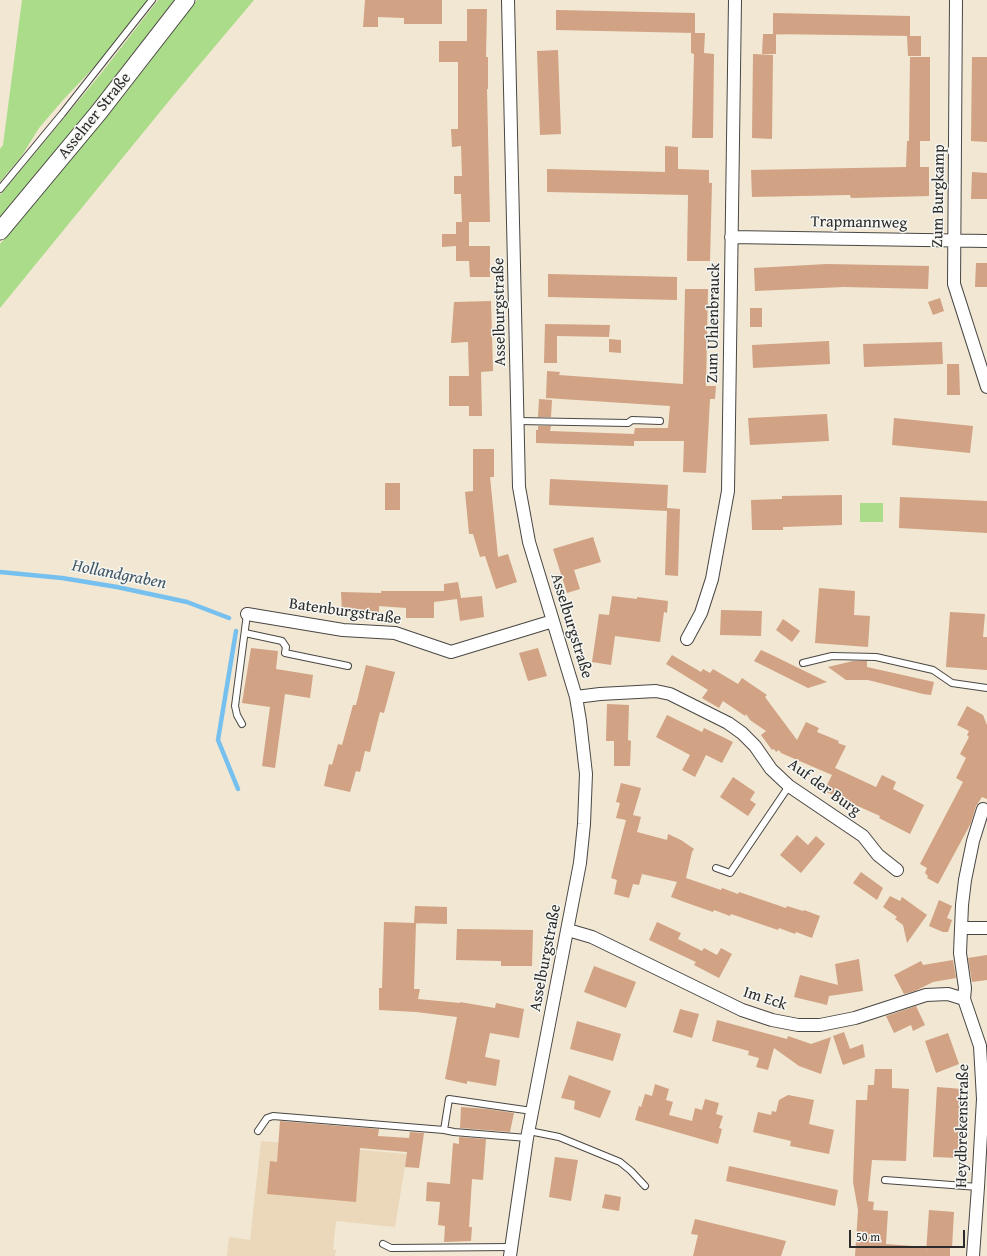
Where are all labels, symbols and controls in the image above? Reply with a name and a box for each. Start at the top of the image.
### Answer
street label: Asselner Straße [54,69,136,163]
street label: Zum Burgkamp [928,144,950,248]
street label: Trapmannweg [810,213,908,233]
street label: Asselburgstraße [489,257,511,367]
street label: Zum Uhlenbrauck [703,263,725,383]
water label: Hollandgraben [70,556,168,594]
street label: Asselburgstraße [546,571,596,681]
street label: Batenburgstraße [288,595,402,629]
street label: Auf der Burg [784,755,864,821]
street label: Asselburgstraße [526,903,566,1013]
street label: Im Eck [741,983,789,1015]
street label: Heydbrekenstraße [952,1064,974,1188]
scale bar [851,1222,967,1248]
text: 50 m [856,1228,880,1245]

